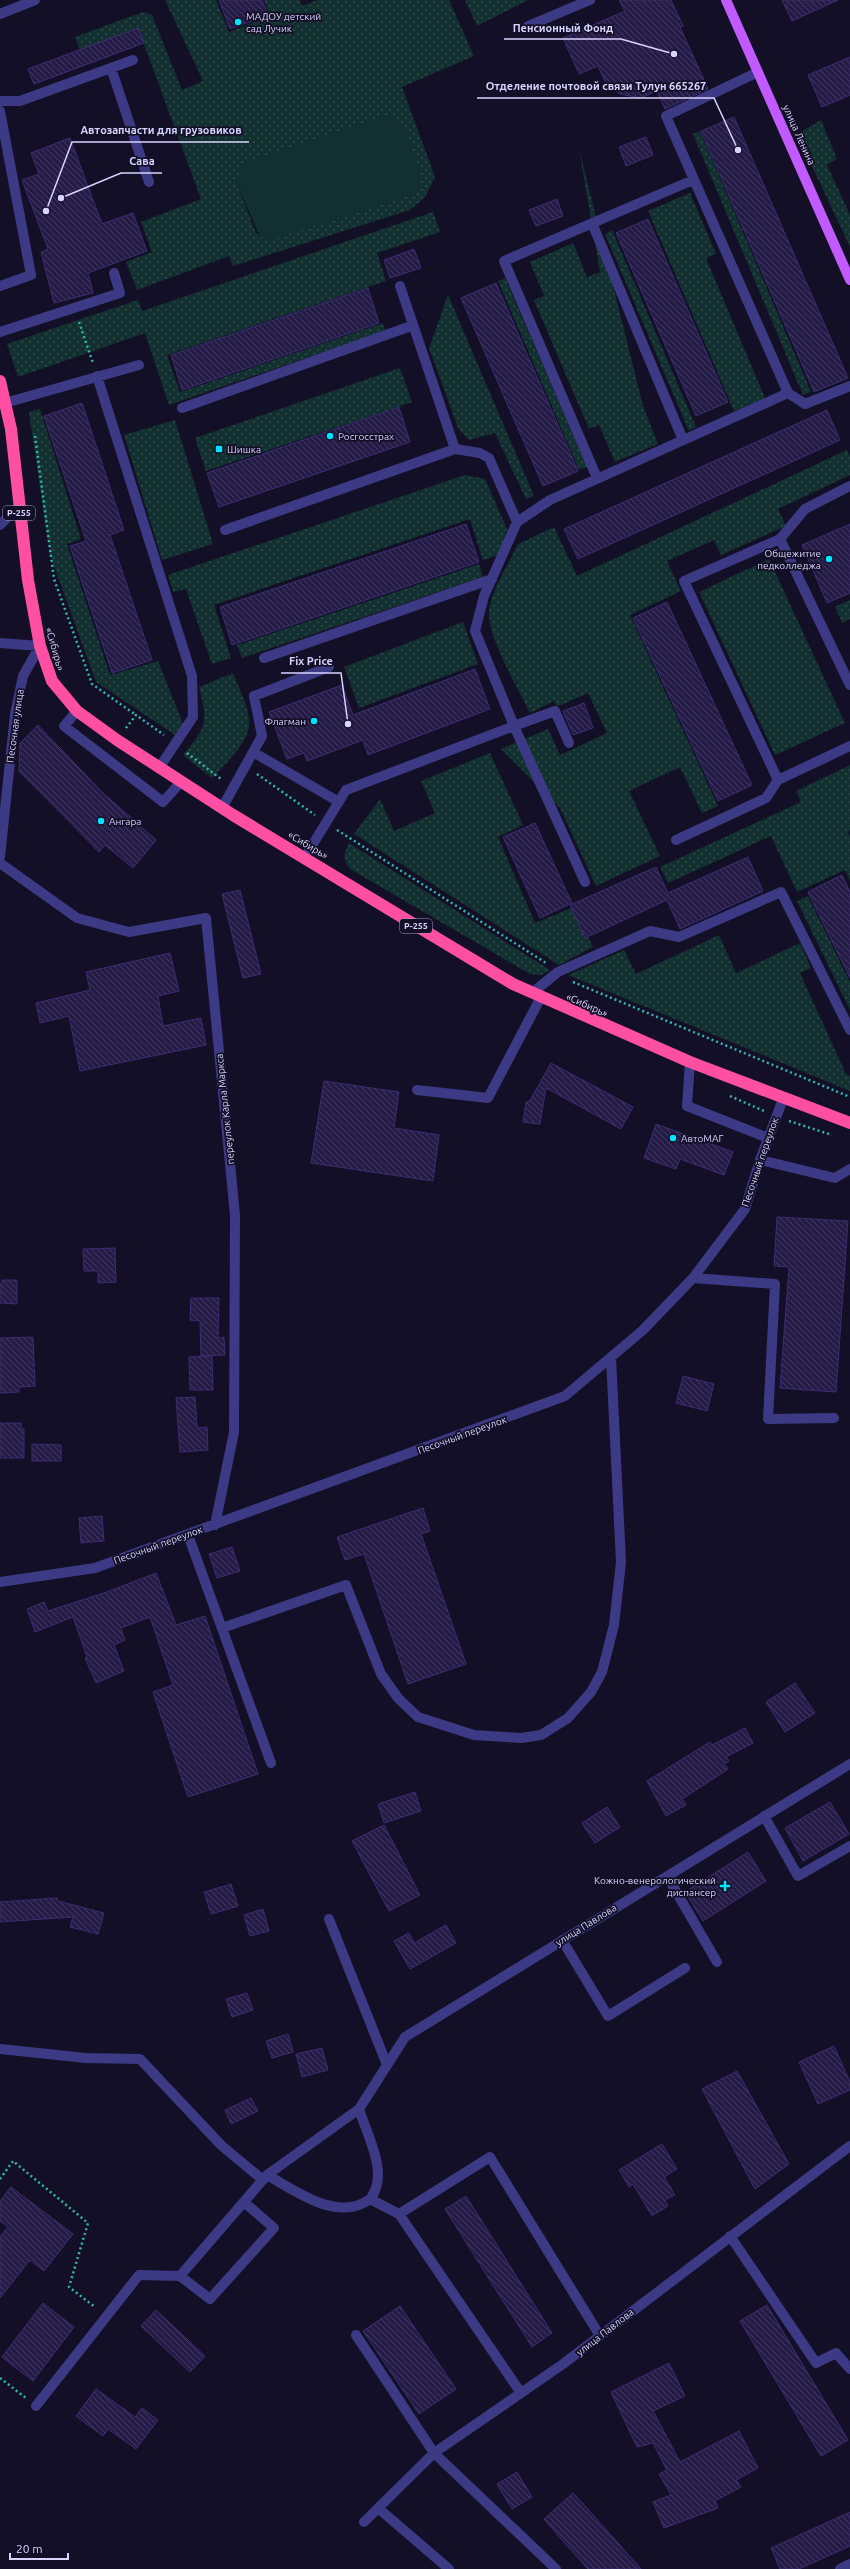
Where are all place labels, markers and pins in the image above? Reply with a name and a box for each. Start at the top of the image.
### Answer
place label: МАДОУ детский сад Лучик [246,11,321,34]
callout: Пенсионный Фонд [504,16,621,39]
marker: МАДОУ детский сад Лучик [233,17,243,27]
callout: Отделение почтовой связи Тулун 665267 [477,75,714,98]
callout: Автозапчасти для грузовиков [72,119,249,142]
callout: Сава [121,150,162,173]
marker: Росгосстрах [325,431,335,441]
place label: Росгосстрах [338,431,394,442]
marker: Шишка [214,444,224,454]
place label: Шишка [227,444,261,455]
place label: Общежитие педколледжа [757,548,821,571]
marker: Общежитие педколледжа [824,554,834,564]
callout: Fix Price [281,650,341,673]
place label: Флагман [264,716,306,727]
marker: Флагман [309,716,319,726]
marker: Ангара [96,816,106,826]
place label: Ангара [109,816,142,827]
marker: АвтоМАГ [668,1133,678,1143]
place label: АвтоМАГ [681,1133,724,1144]
place label: Кожно-венерологический диспансер [594,1875,716,1898]
marker: Кожно-венерологический диспансер [719,1880,731,1892]

